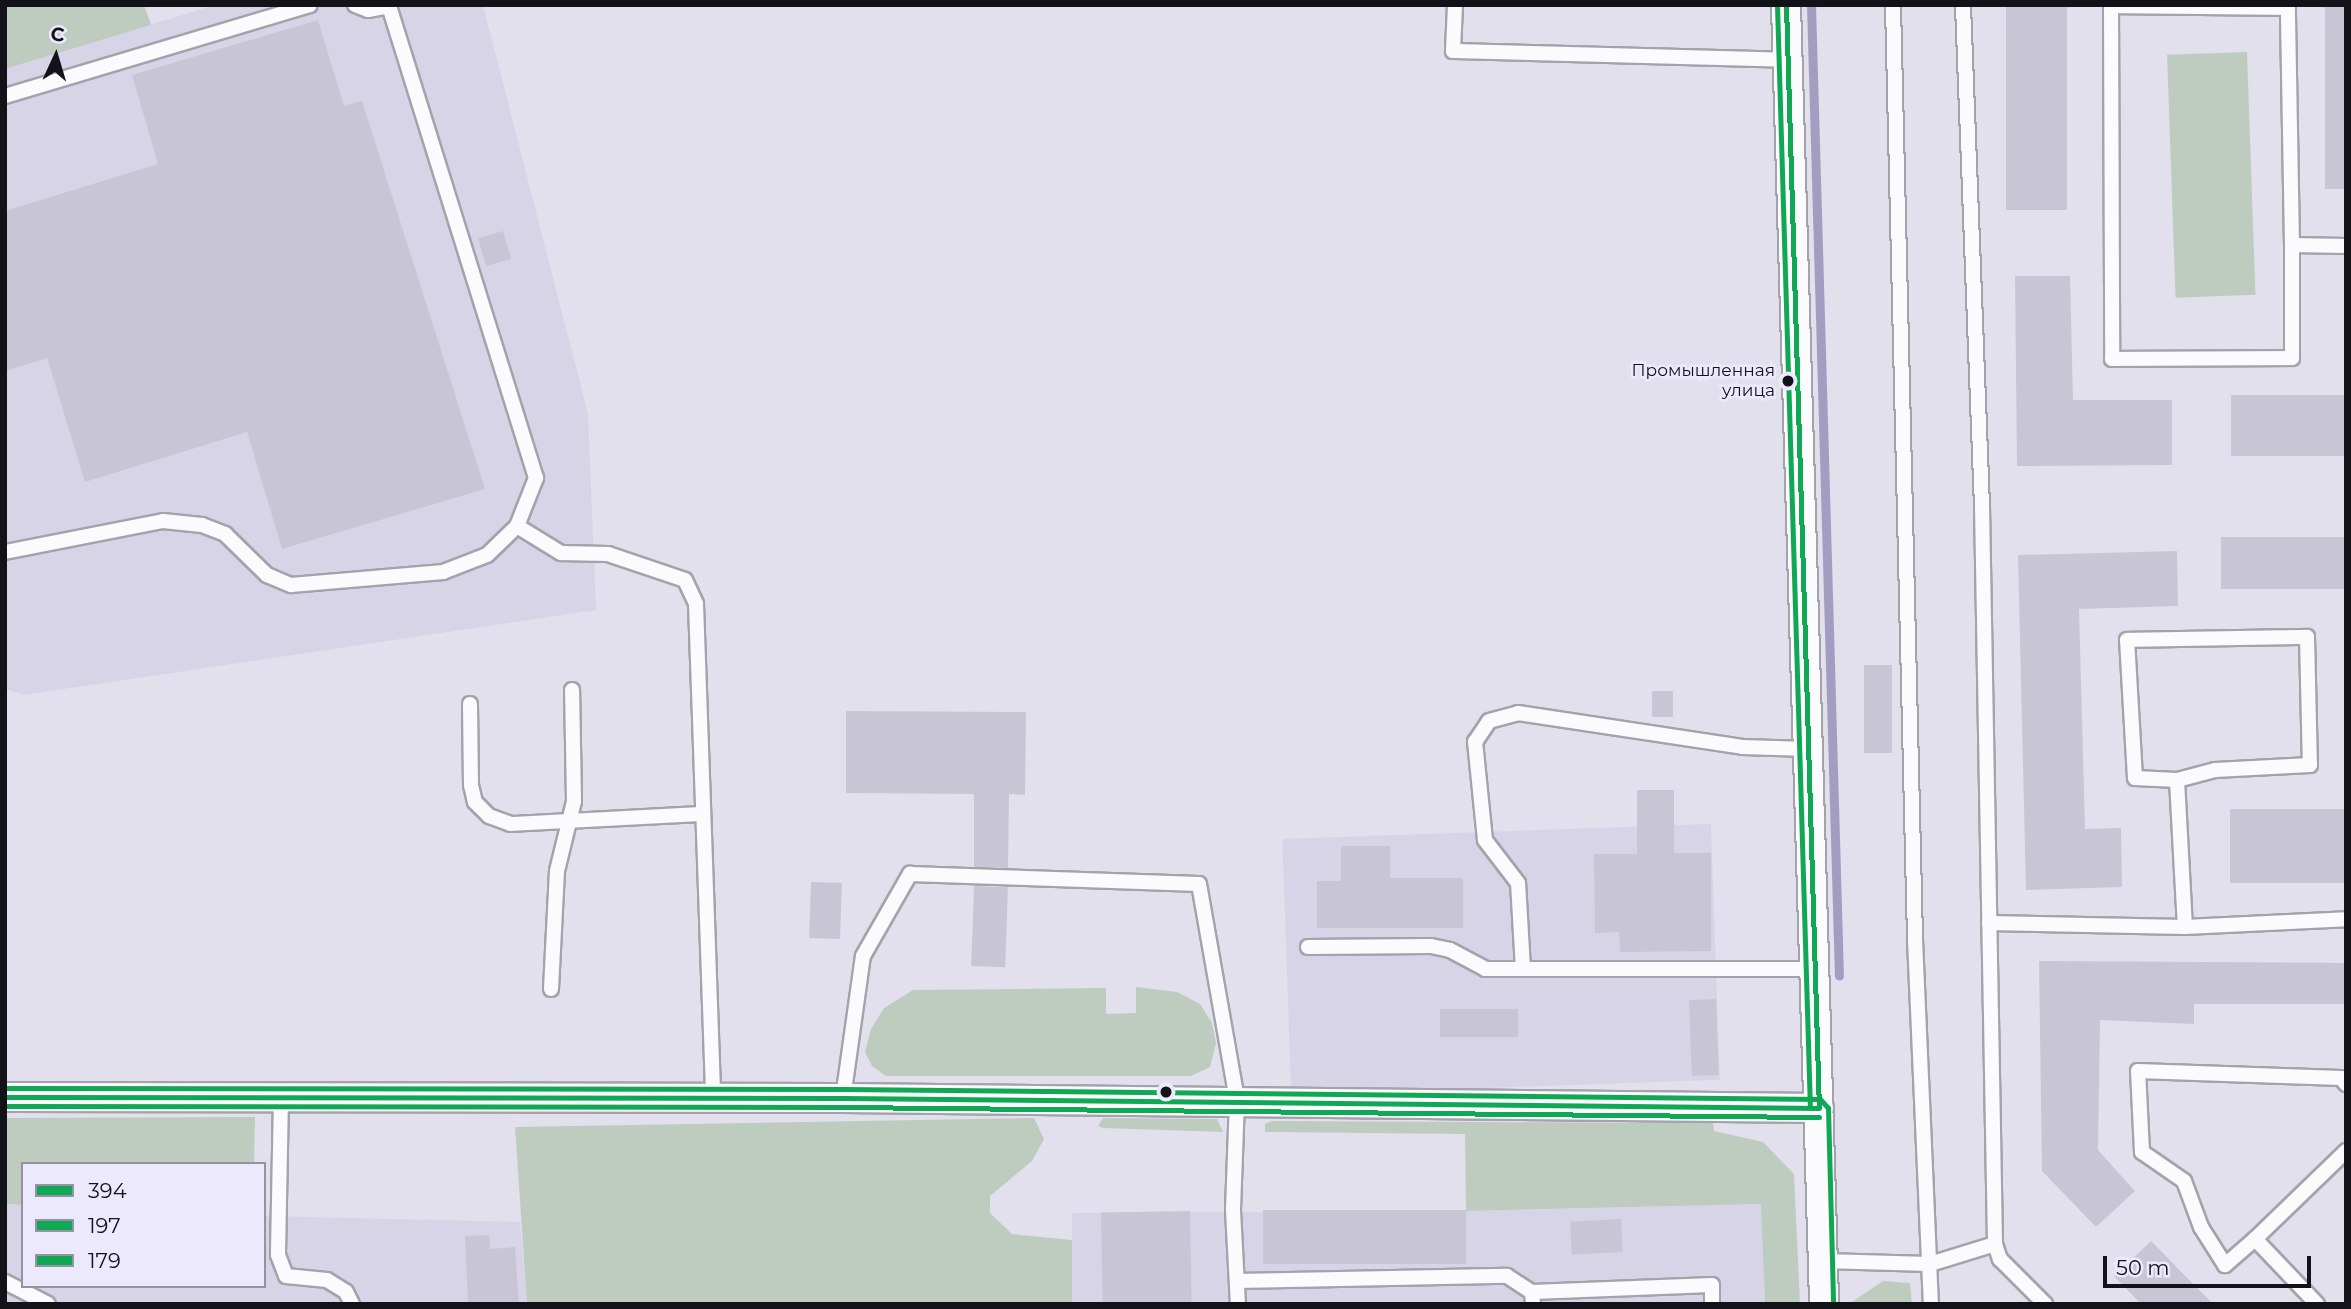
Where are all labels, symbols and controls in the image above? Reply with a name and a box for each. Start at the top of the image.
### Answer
north arrow [21,21,91,91]
text: С [50,23,65,47]
place label: Промышленная улица [1632,361,1775,401]
marker: Промышленная улица [1781,374,1795,388]
unlabelled marker [1159,1085,1173,1099]
legend [21,1162,266,1288]
text: 394 [88,1178,127,1203]
text: 197 [88,1213,121,1238]
scale bar [2106,1242,2314,1286]
text: 179 [88,1248,121,1273]
text: 50 m [2116,1255,2170,1280]

